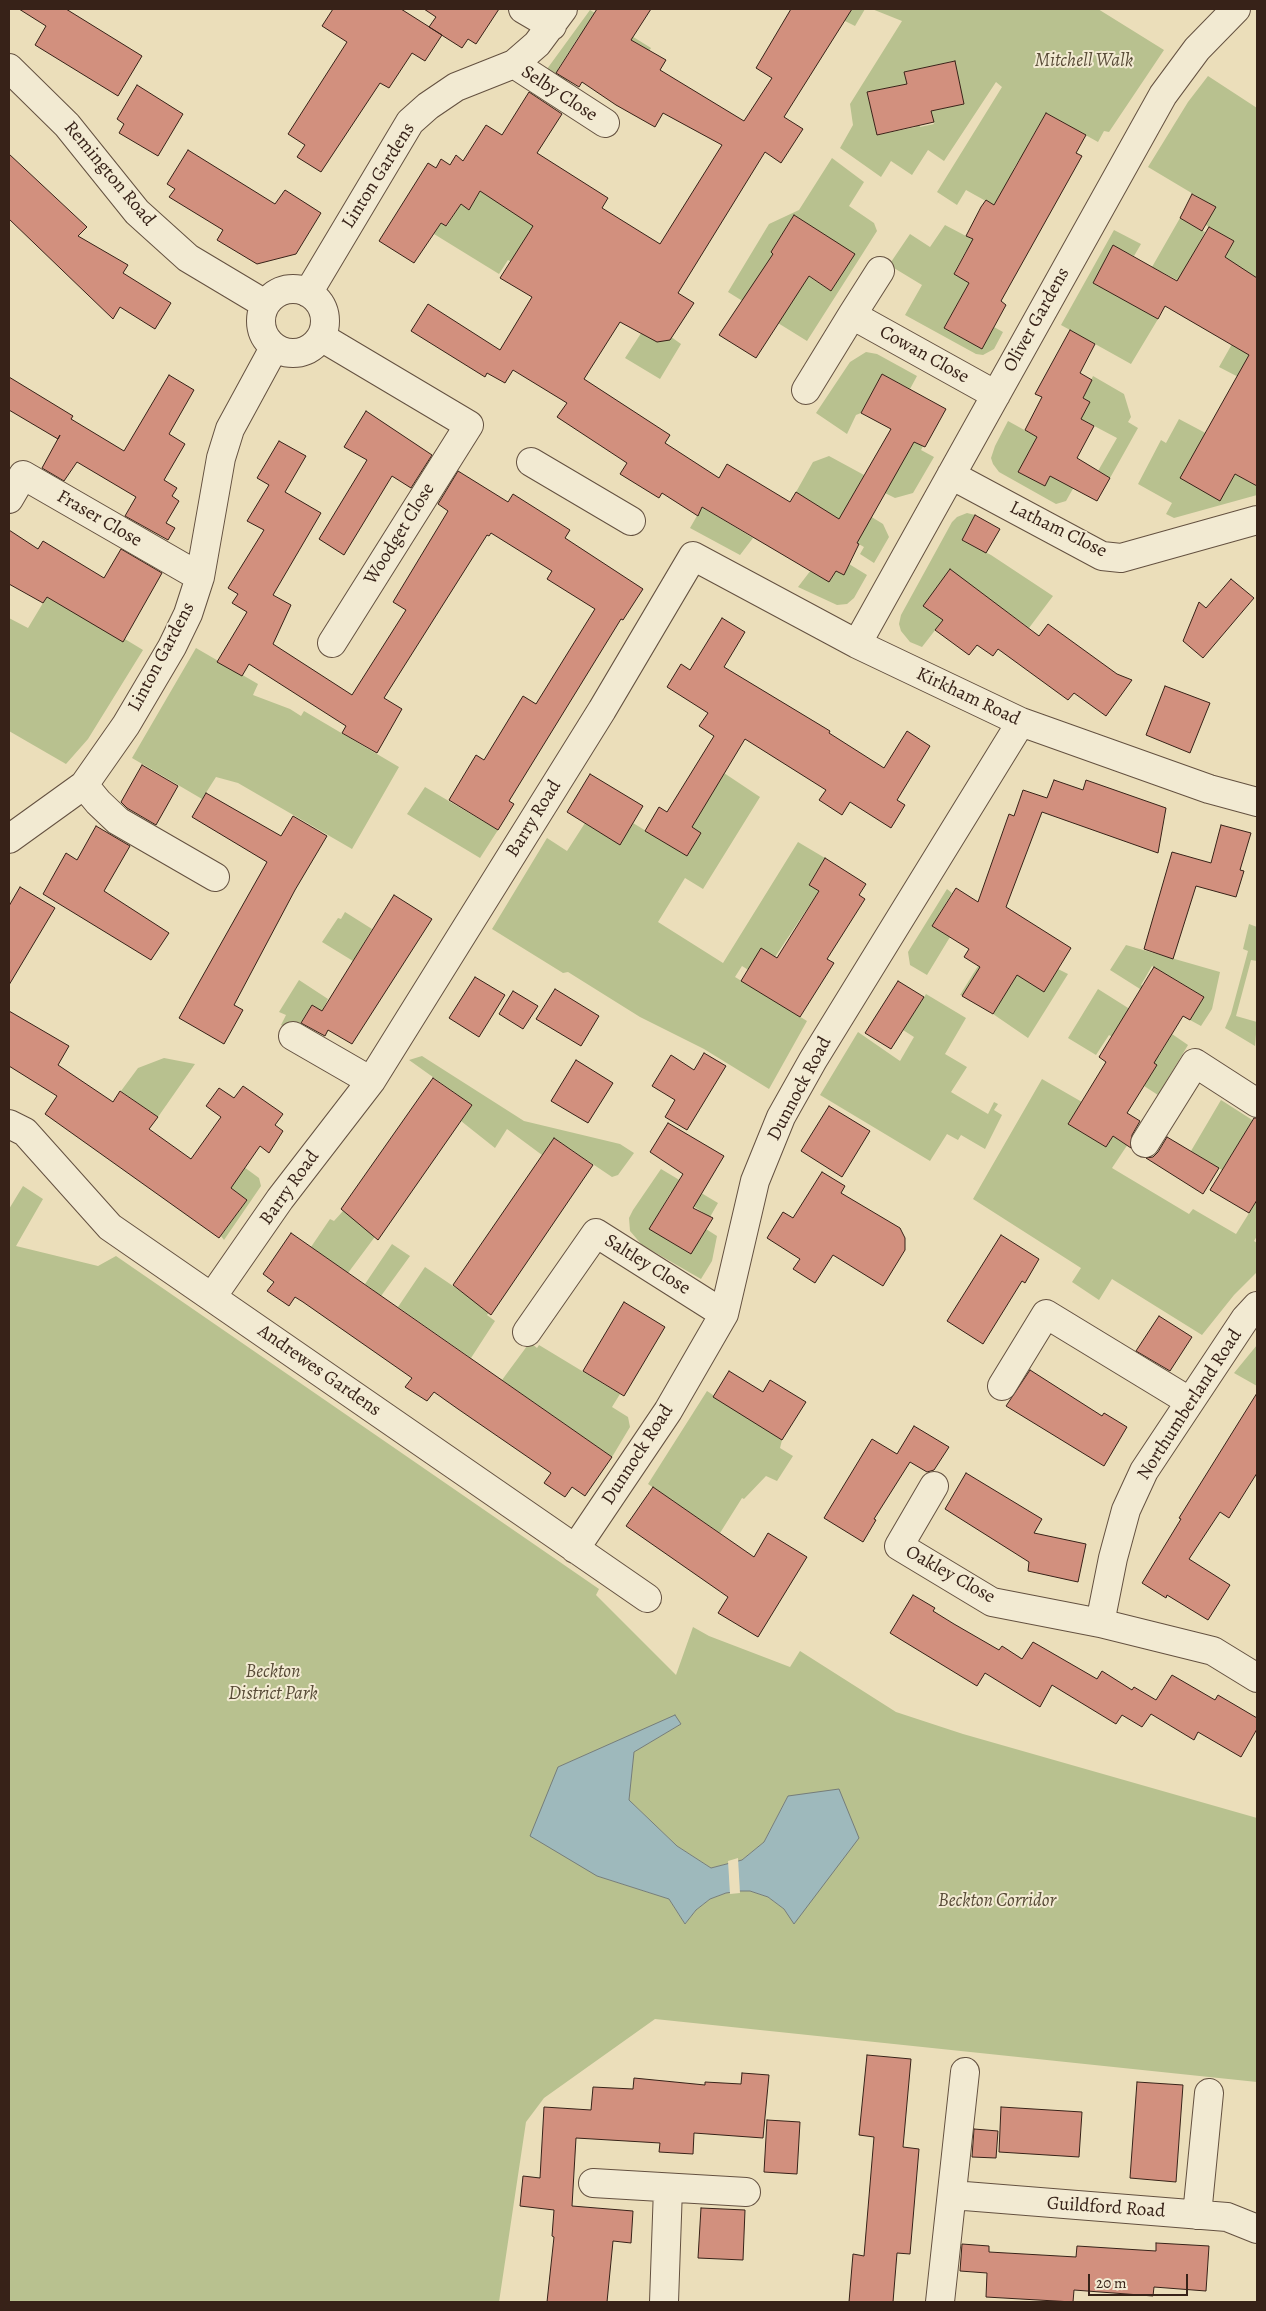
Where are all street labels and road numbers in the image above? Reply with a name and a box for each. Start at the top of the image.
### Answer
street label: Selby Close [516,61,602,127]
street label: Remington Road [58,117,160,231]
street label: Linton Gardens [337,119,421,233]
street label: Oliver Gardens [999,264,1075,376]
street label: Cowan Close [875,321,973,389]
street label: Woodget Close [360,479,440,589]
street label: Fraser Close [52,485,146,553]
street label: Latham Close [1006,497,1110,563]
street label: Linton Gardens [124,598,200,716]
street label: Kirkham Road [912,663,1024,731]
street label: Barry Road [501,776,567,862]
street label: Dunnock Road [763,1033,837,1145]
street label: Barry Road [255,1146,325,1230]
street label: Saltley Close [600,1230,694,1300]
street label: Andrewes Gardens [253,1320,385,1422]
street label: Northumberland Road [1133,1325,1247,1485]
street label: Dunnock Road [597,1401,679,1509]
street label: Oakley Close [901,1541,999,1609]
street label: Guildford Road [1046,2192,1166,2224]

